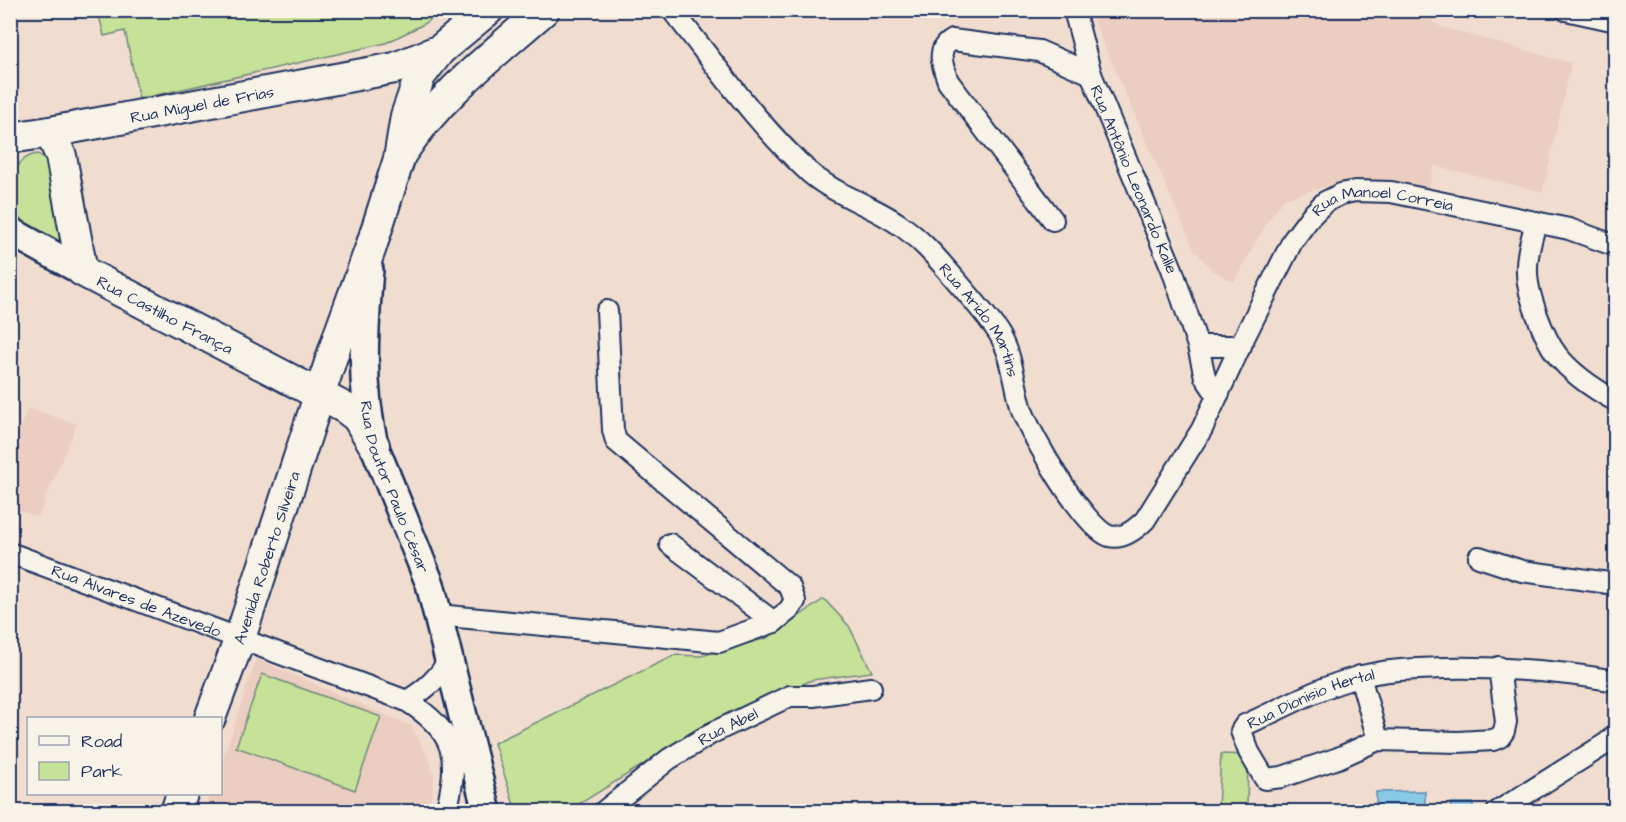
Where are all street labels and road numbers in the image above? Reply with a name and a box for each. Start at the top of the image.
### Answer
street label: Rua Miguel de Frias [129,81,276,129]
street label: Rua Antônio Leonardo Kalle [1085,82,1183,277]
street label: Rua Manoel Correia [1307,181,1455,221]
street label: Rua Arido Martins [934,258,1024,379]
street label: Rua Castilho França [93,271,237,360]
street label: Rua Doutor Paulo César [355,400,435,577]
street label: Avenida Roberto Silveira [229,469,306,648]
street label: Rua Álvares de Azevedo [48,559,224,643]
street label: Rua Dionisio Hertal [1244,664,1376,735]
street label: Rua Abel [694,703,762,751]

